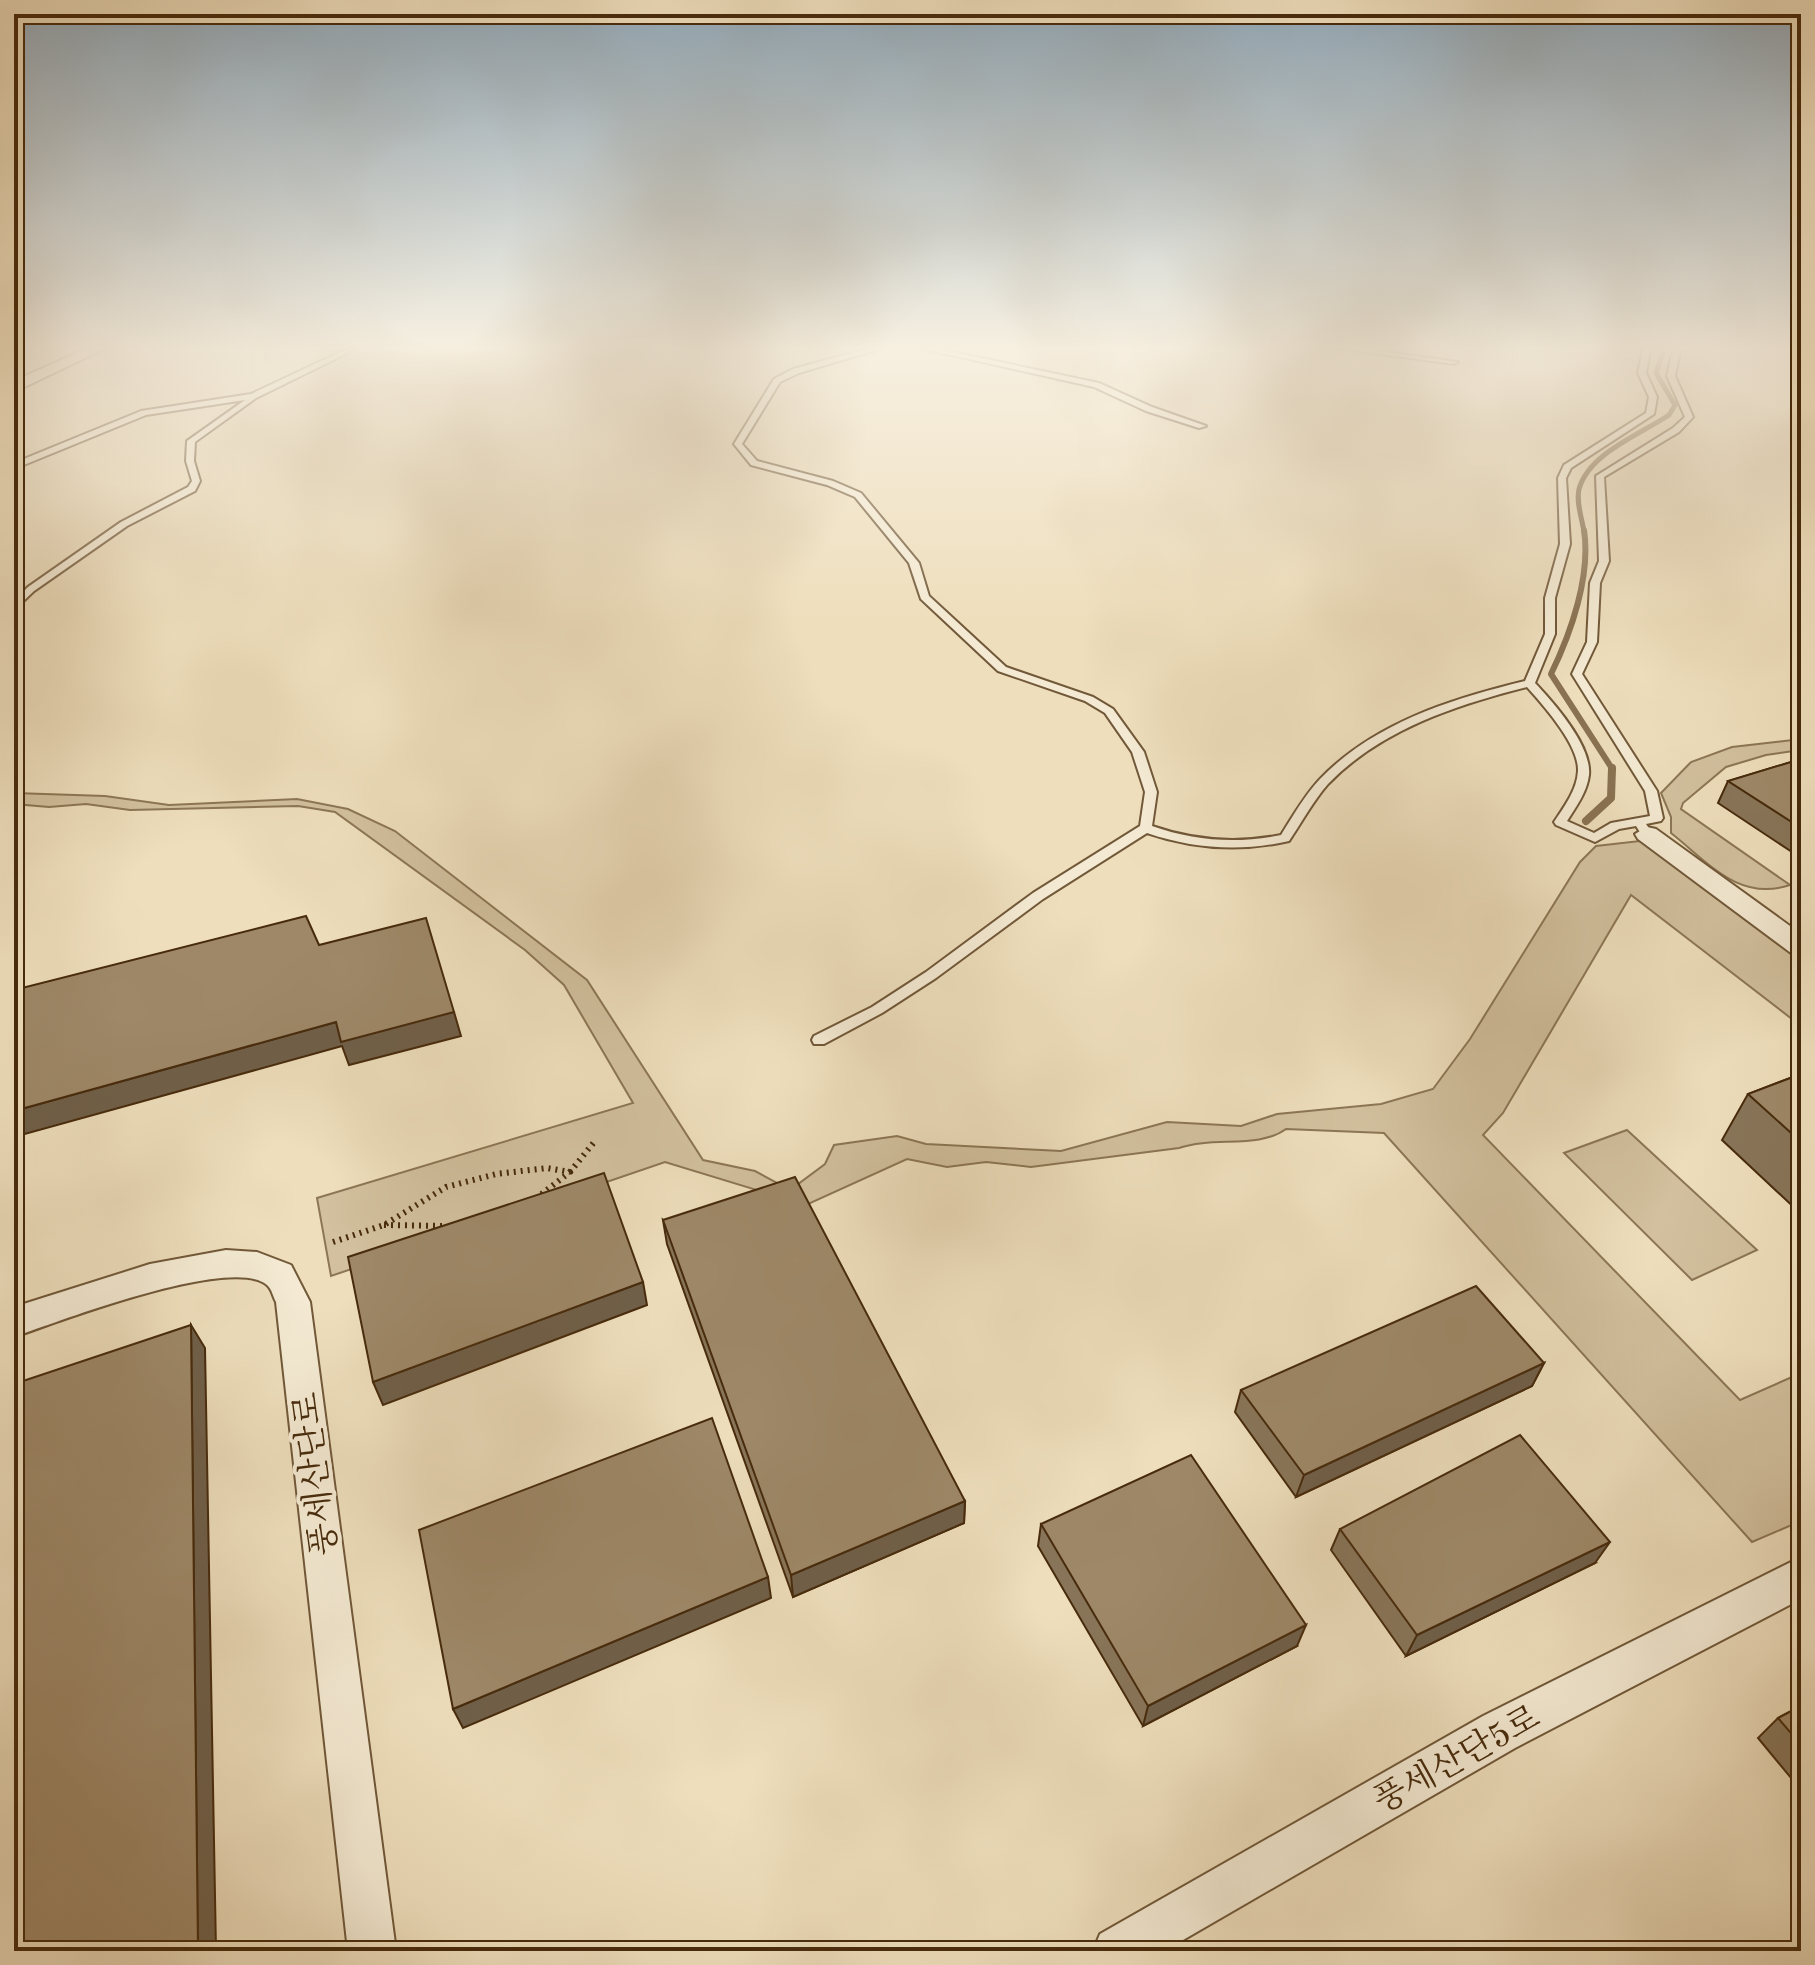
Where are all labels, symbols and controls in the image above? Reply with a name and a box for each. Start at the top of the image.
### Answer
street label: 풍세산단로 [287,1390,344,1558]
street label: 풍세산단5로 [1367,1698,1546,1820]

